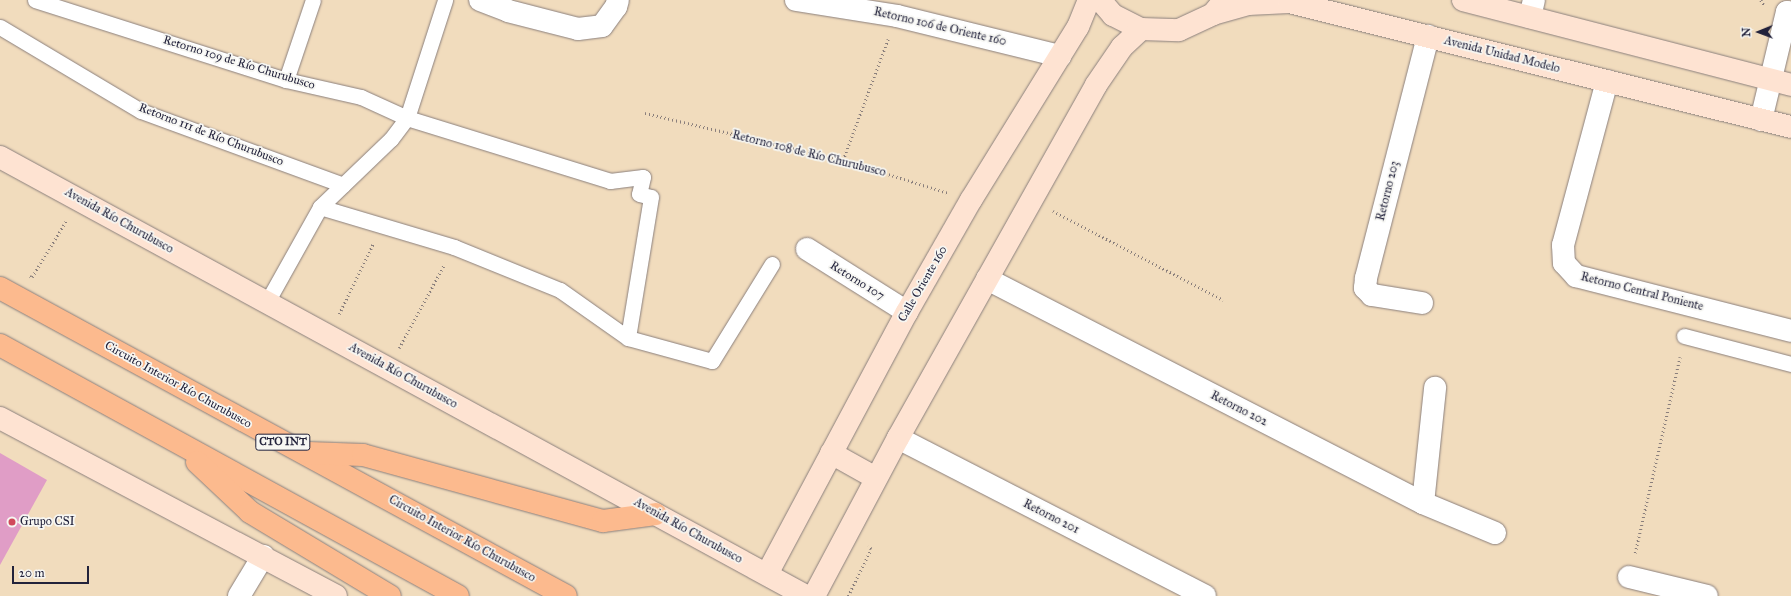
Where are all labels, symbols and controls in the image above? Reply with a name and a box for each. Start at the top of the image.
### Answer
street label: Retorno 106 de Oriente 160 [872,5,1008,49]
north arrow [1739,12,1779,52]
text: N [1740,27,1753,37]
street label: Retorno 109 de Río Churubusco [161,33,317,93]
street label: Avenida Unidad Modelo [1443,34,1561,76]
street label: Retorno 111 de Río Churubusco [136,101,286,169]
street label: Retorno 108 de Río Churubusco [731,128,887,180]
street label: Retorno 203 [1374,160,1402,222]
street label: Avenida Río Churubusco [62,185,176,257]
street label: Calle Oriente 160 [895,243,951,325]
street label: Retorno 107 [827,259,887,303]
street label: Retorno Central Poniente [1579,270,1705,314]
street label: Circuito Interior Río Churubusco [102,339,254,431]
street label: Avenida Río Churubusco [346,340,460,412]
street label: Retorno 202 [1208,388,1270,430]
road number: CTO INT [255,433,311,451]
street label: Circuito Interior Río Churubusco [386,493,538,585]
street label: Avenida Río Churubusco [631,495,745,567]
street label: Retorno 201 [1021,497,1081,537]
place label: Grupo CSI [20,515,75,529]
marker: Grupo CSI [7,517,17,527]
scale bar [14,558,91,584]
text: 20 m [19,566,45,580]

